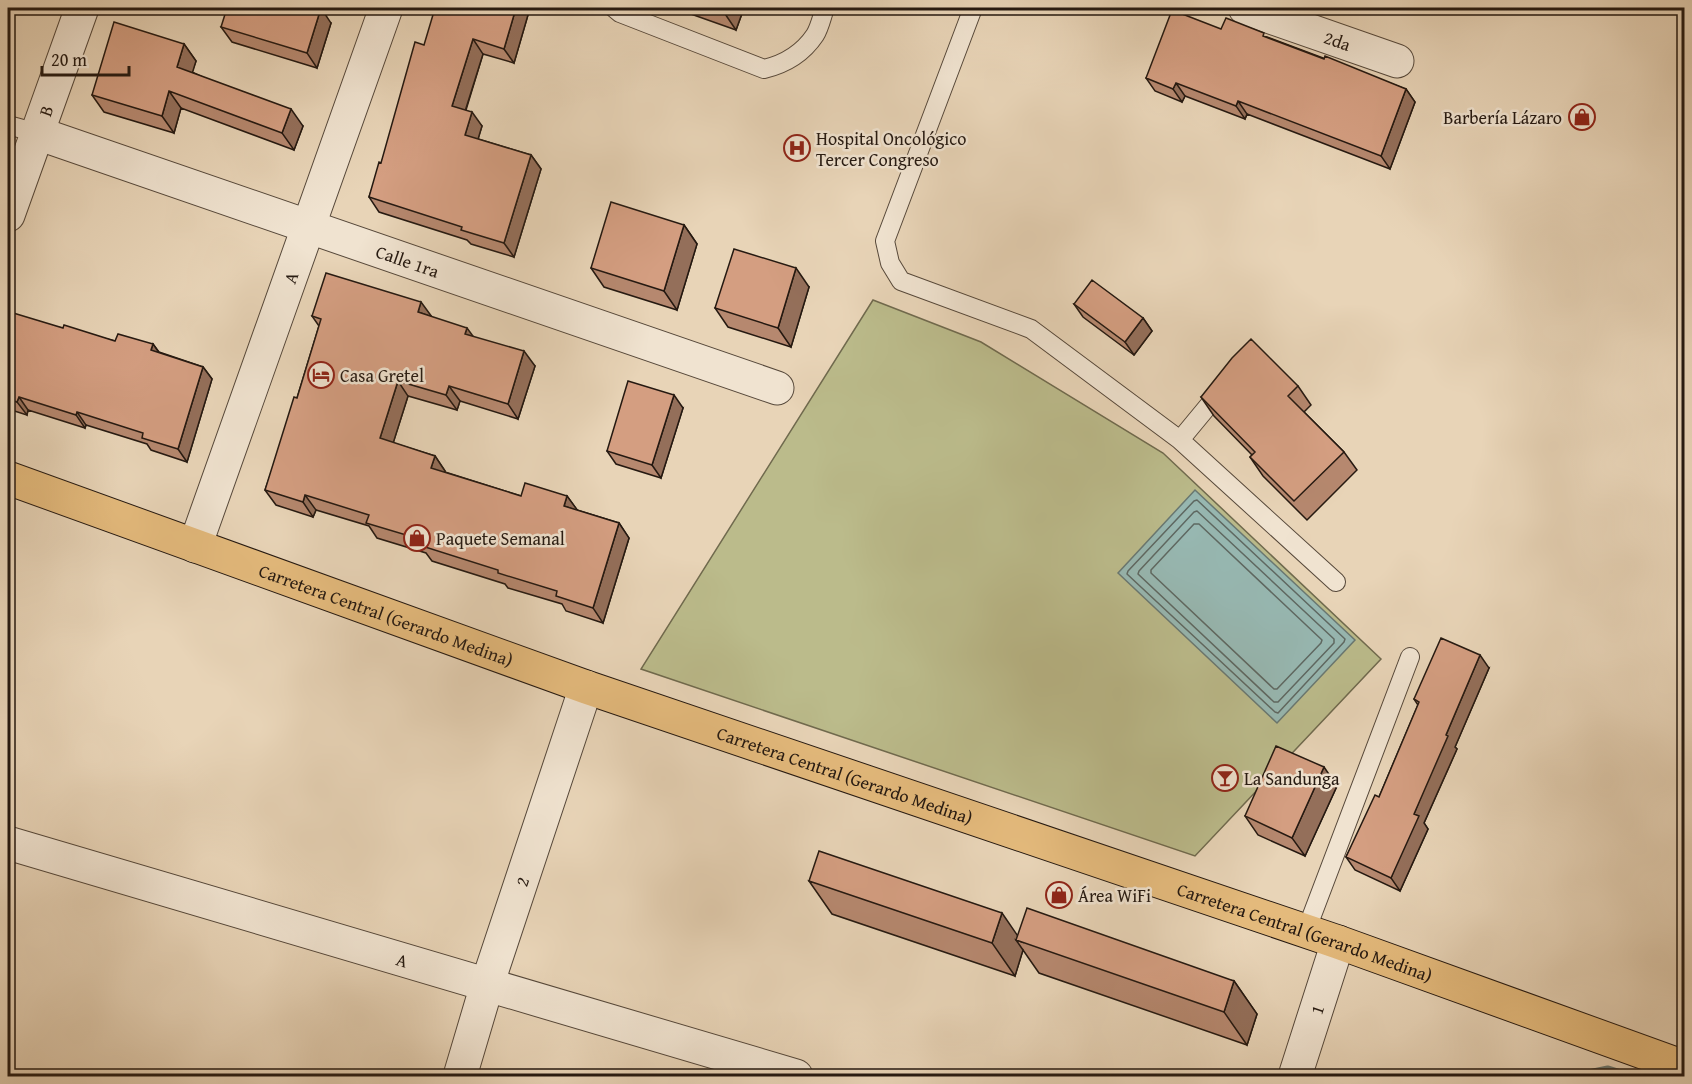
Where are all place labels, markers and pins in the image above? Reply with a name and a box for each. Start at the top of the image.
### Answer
shop icon: Barbería Lázaro [1567,102,1597,132]
place label: Barbería Lázaro [1443,104,1562,131]
place label: Hospital Oncológico Tercer Congreso [816,125,967,173]
hospital icon: Hospital Oncológico Tercer Congreso [782,133,812,163]
hotel icon: Casa Gretel [306,360,336,390]
place label: Casa Gretel [340,362,424,389]
shop icon: Paquete Semanal [402,523,432,553]
place label: Paquete Semanal [436,525,565,552]
bar icon: La Sandunga [1210,763,1240,793]
place label: La Sandunga [1244,765,1340,792]
shop icon: Área WiFi [1044,880,1074,910]
place label: Área WiFi [1078,882,1151,909]

